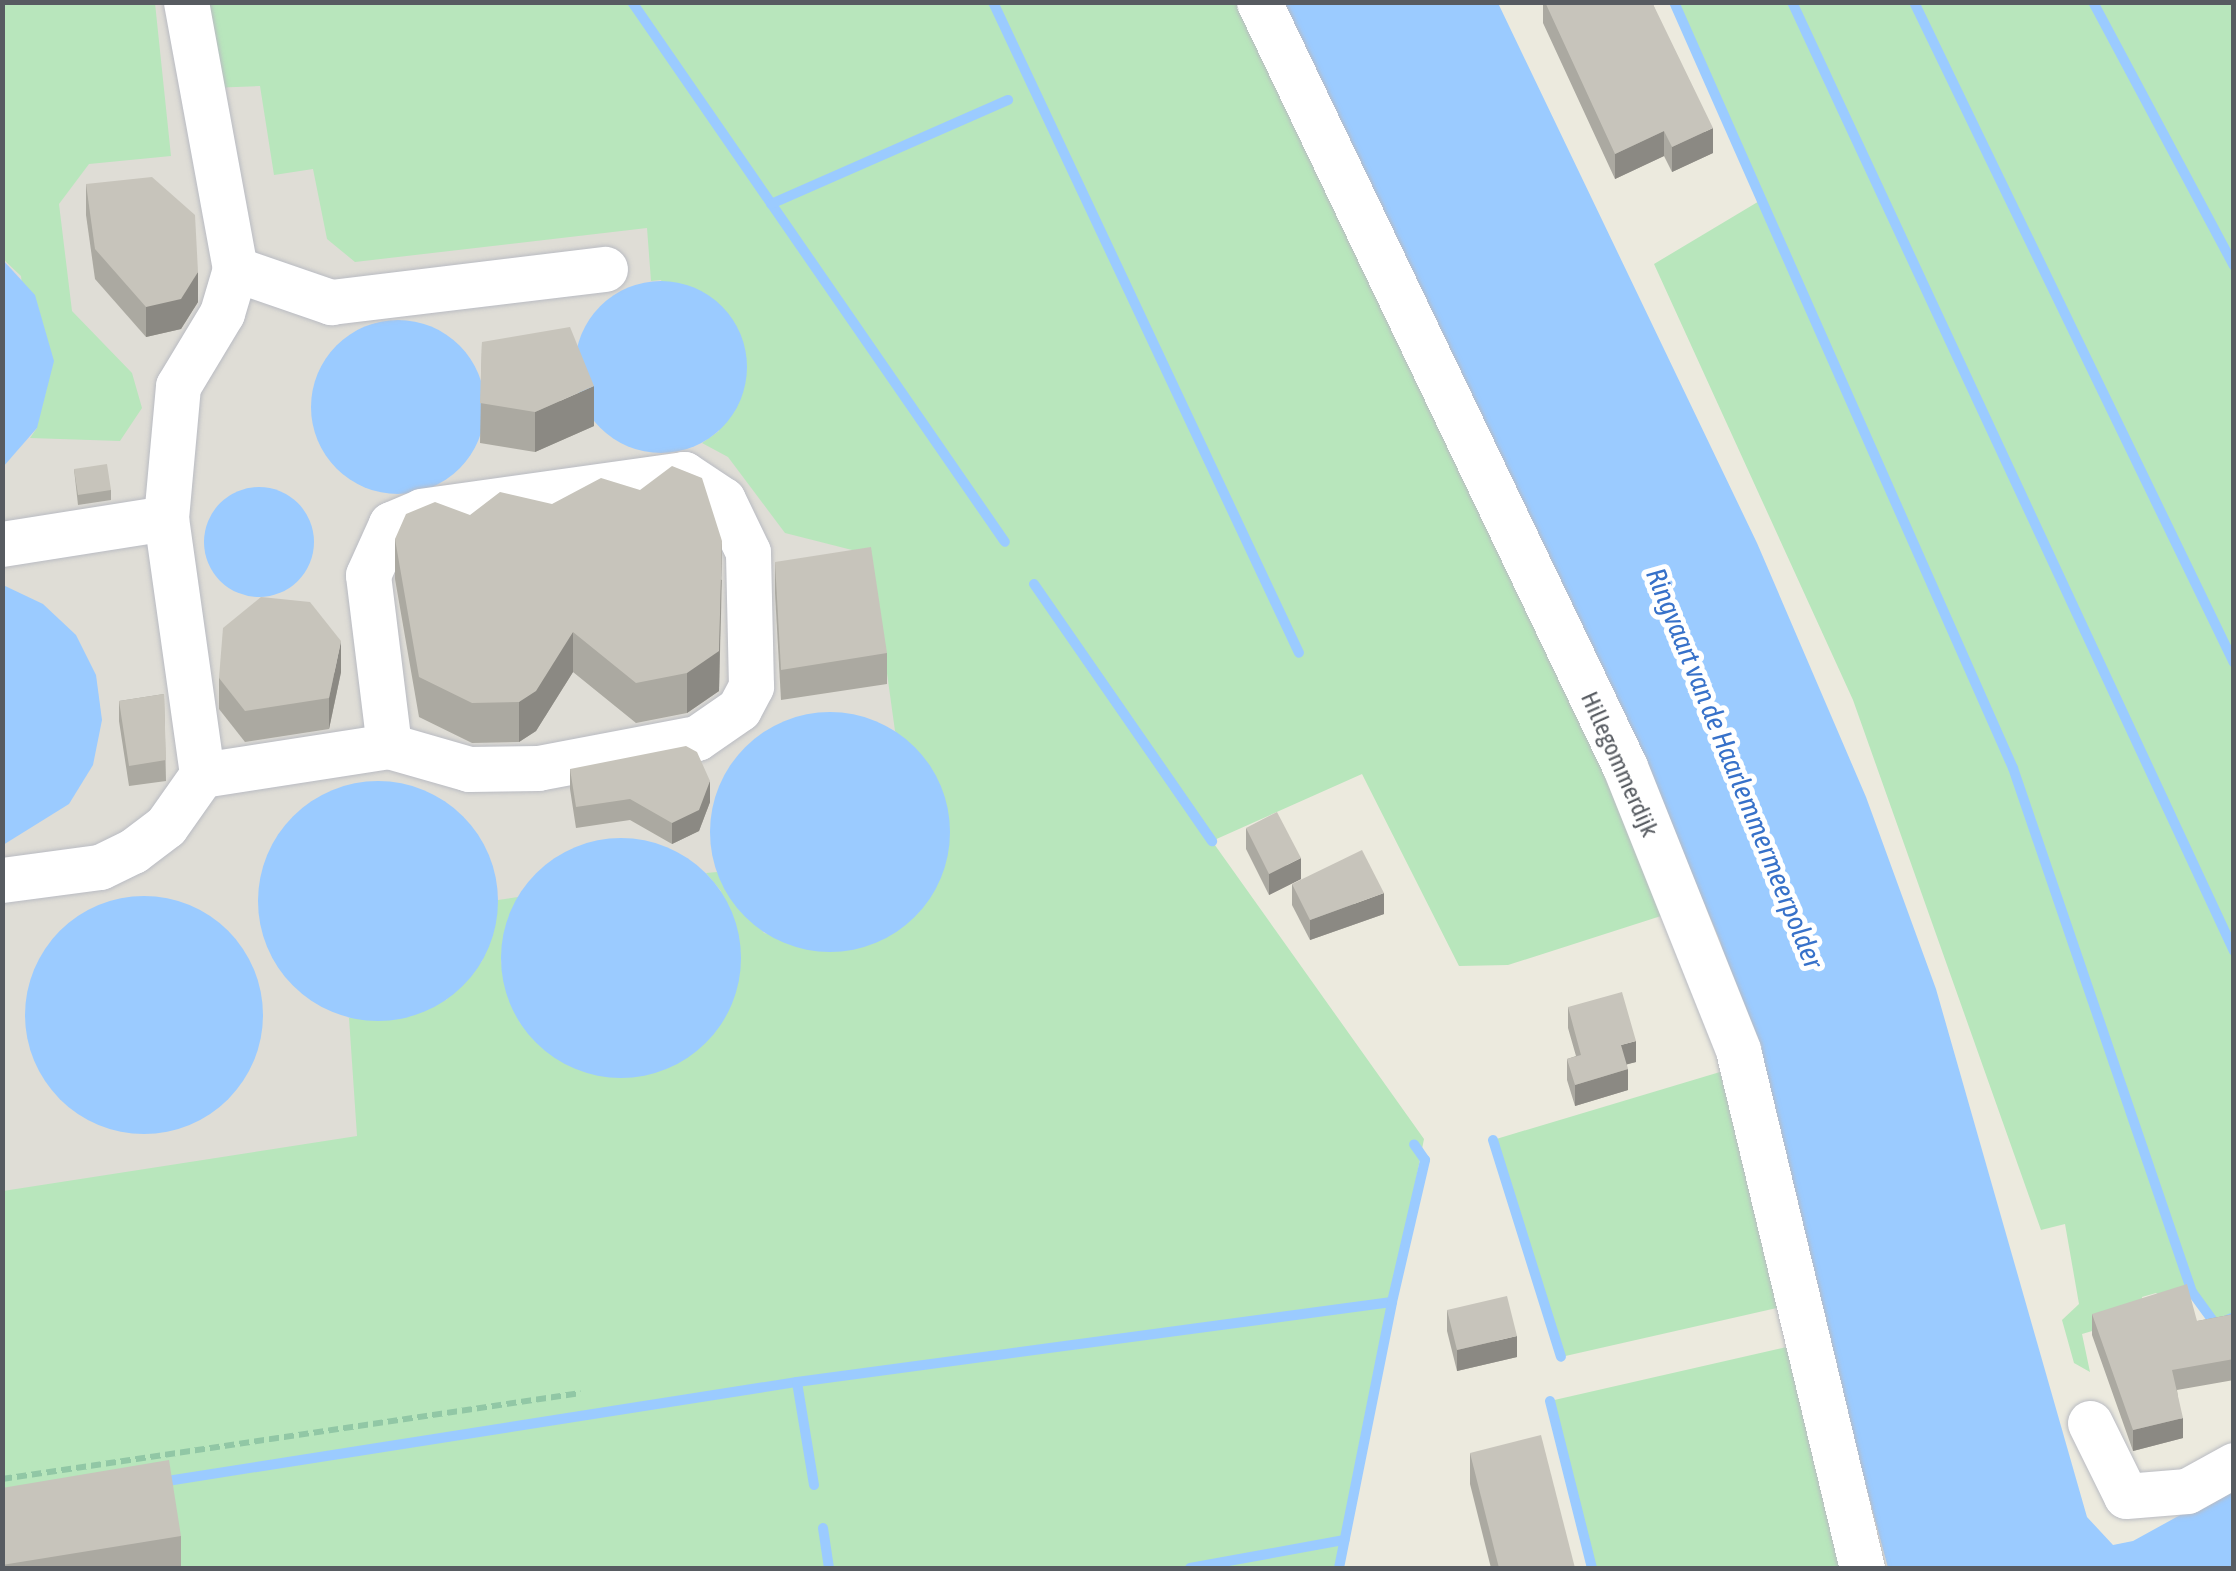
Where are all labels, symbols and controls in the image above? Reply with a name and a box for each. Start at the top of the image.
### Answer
water label: Ringvaart van de Haarlemmermeerpolder [1639,563,1831,973]
street label: Hillegommerdijk [1575,687,1665,841]

